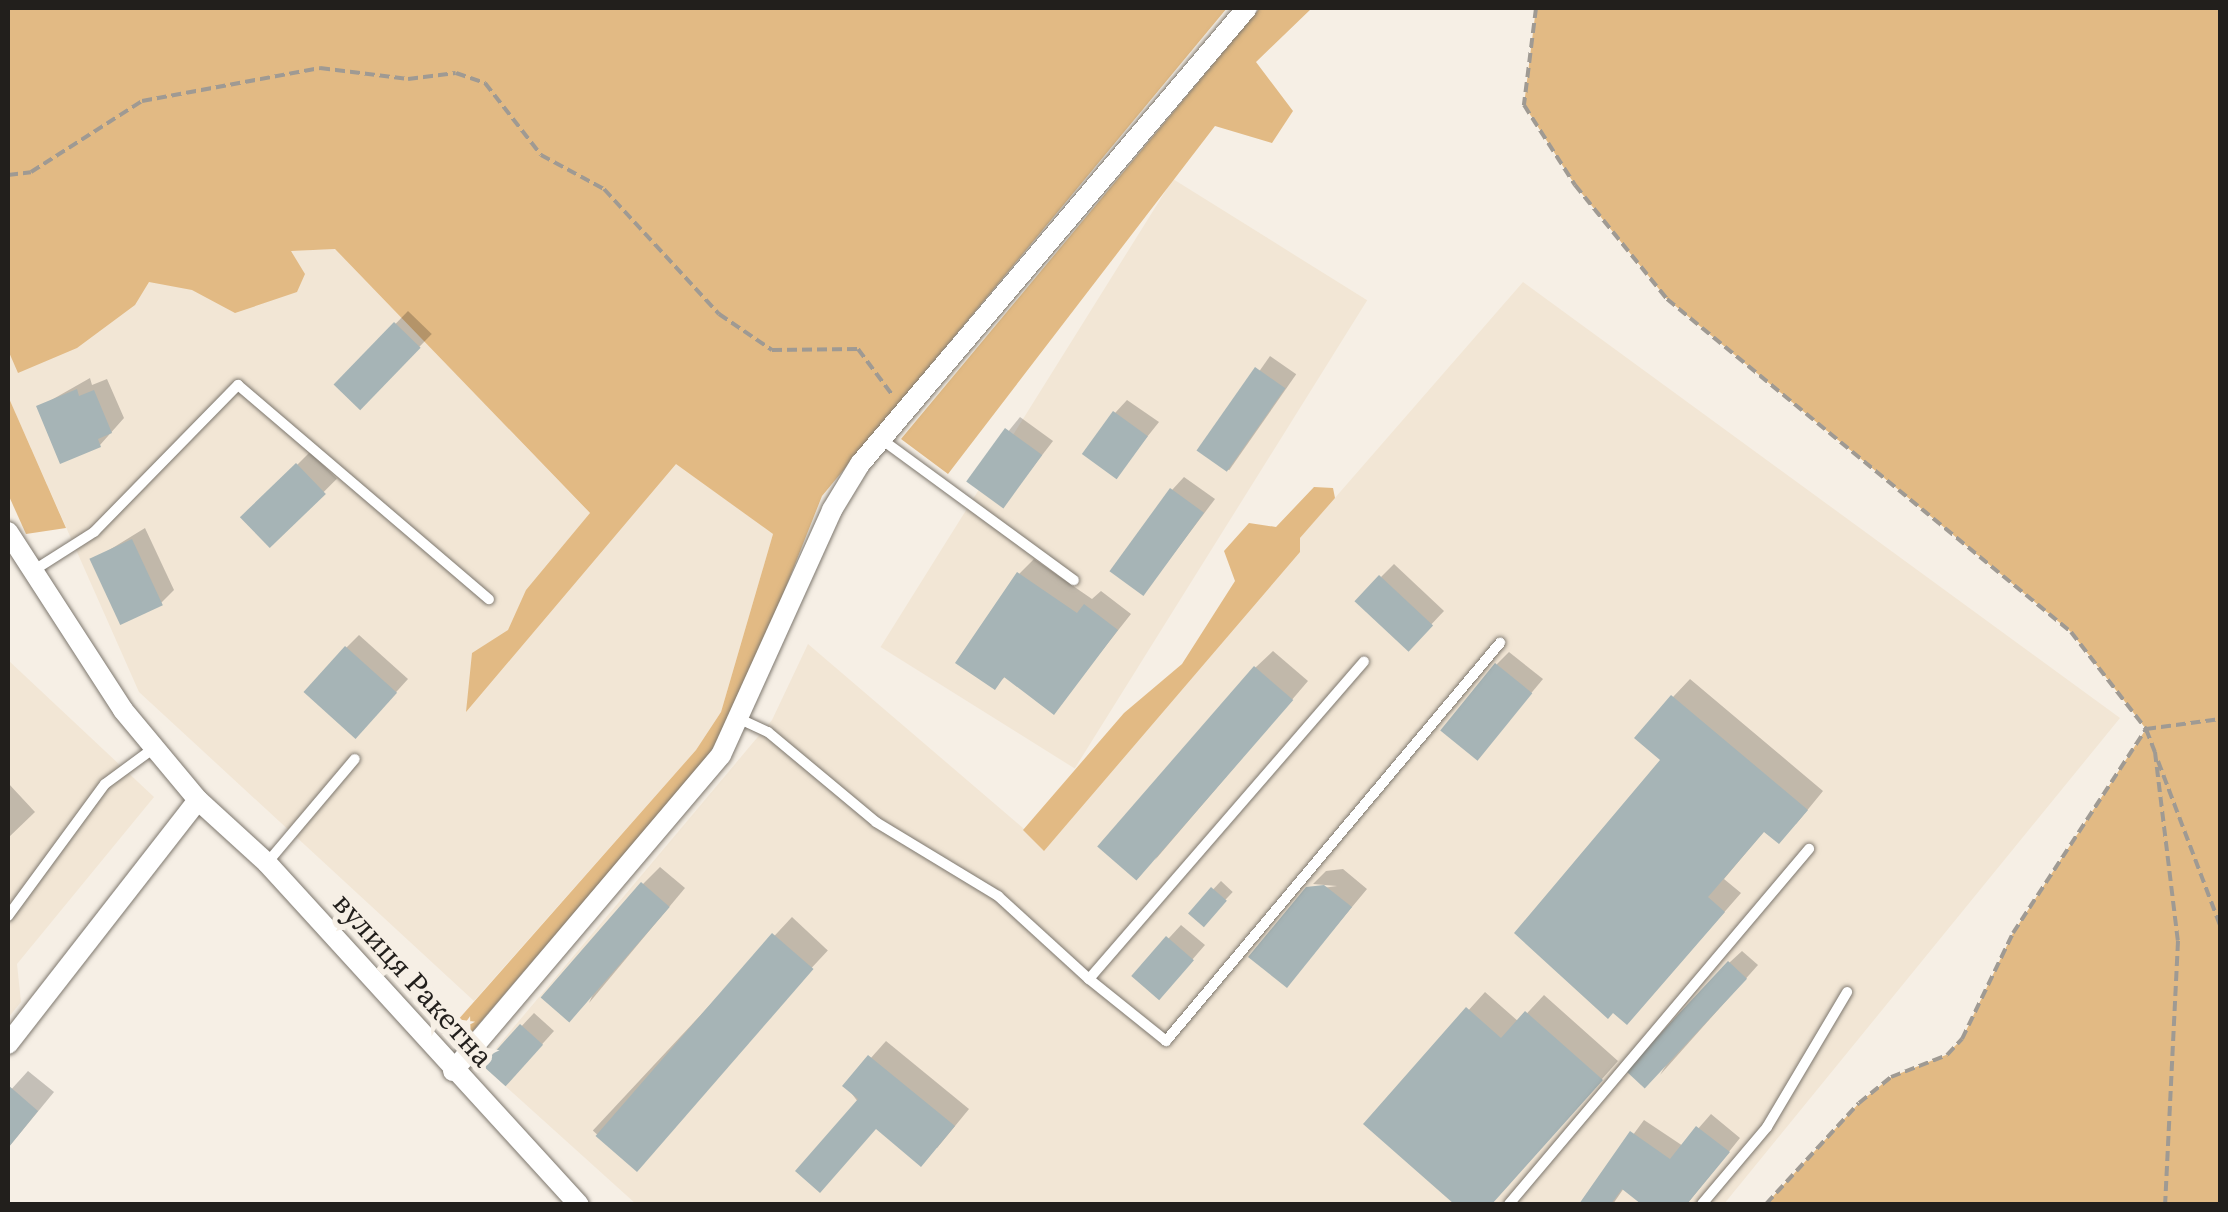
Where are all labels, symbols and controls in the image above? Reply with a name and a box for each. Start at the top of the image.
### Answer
street label: вулиця Ракетна [325,886,501,1074]

